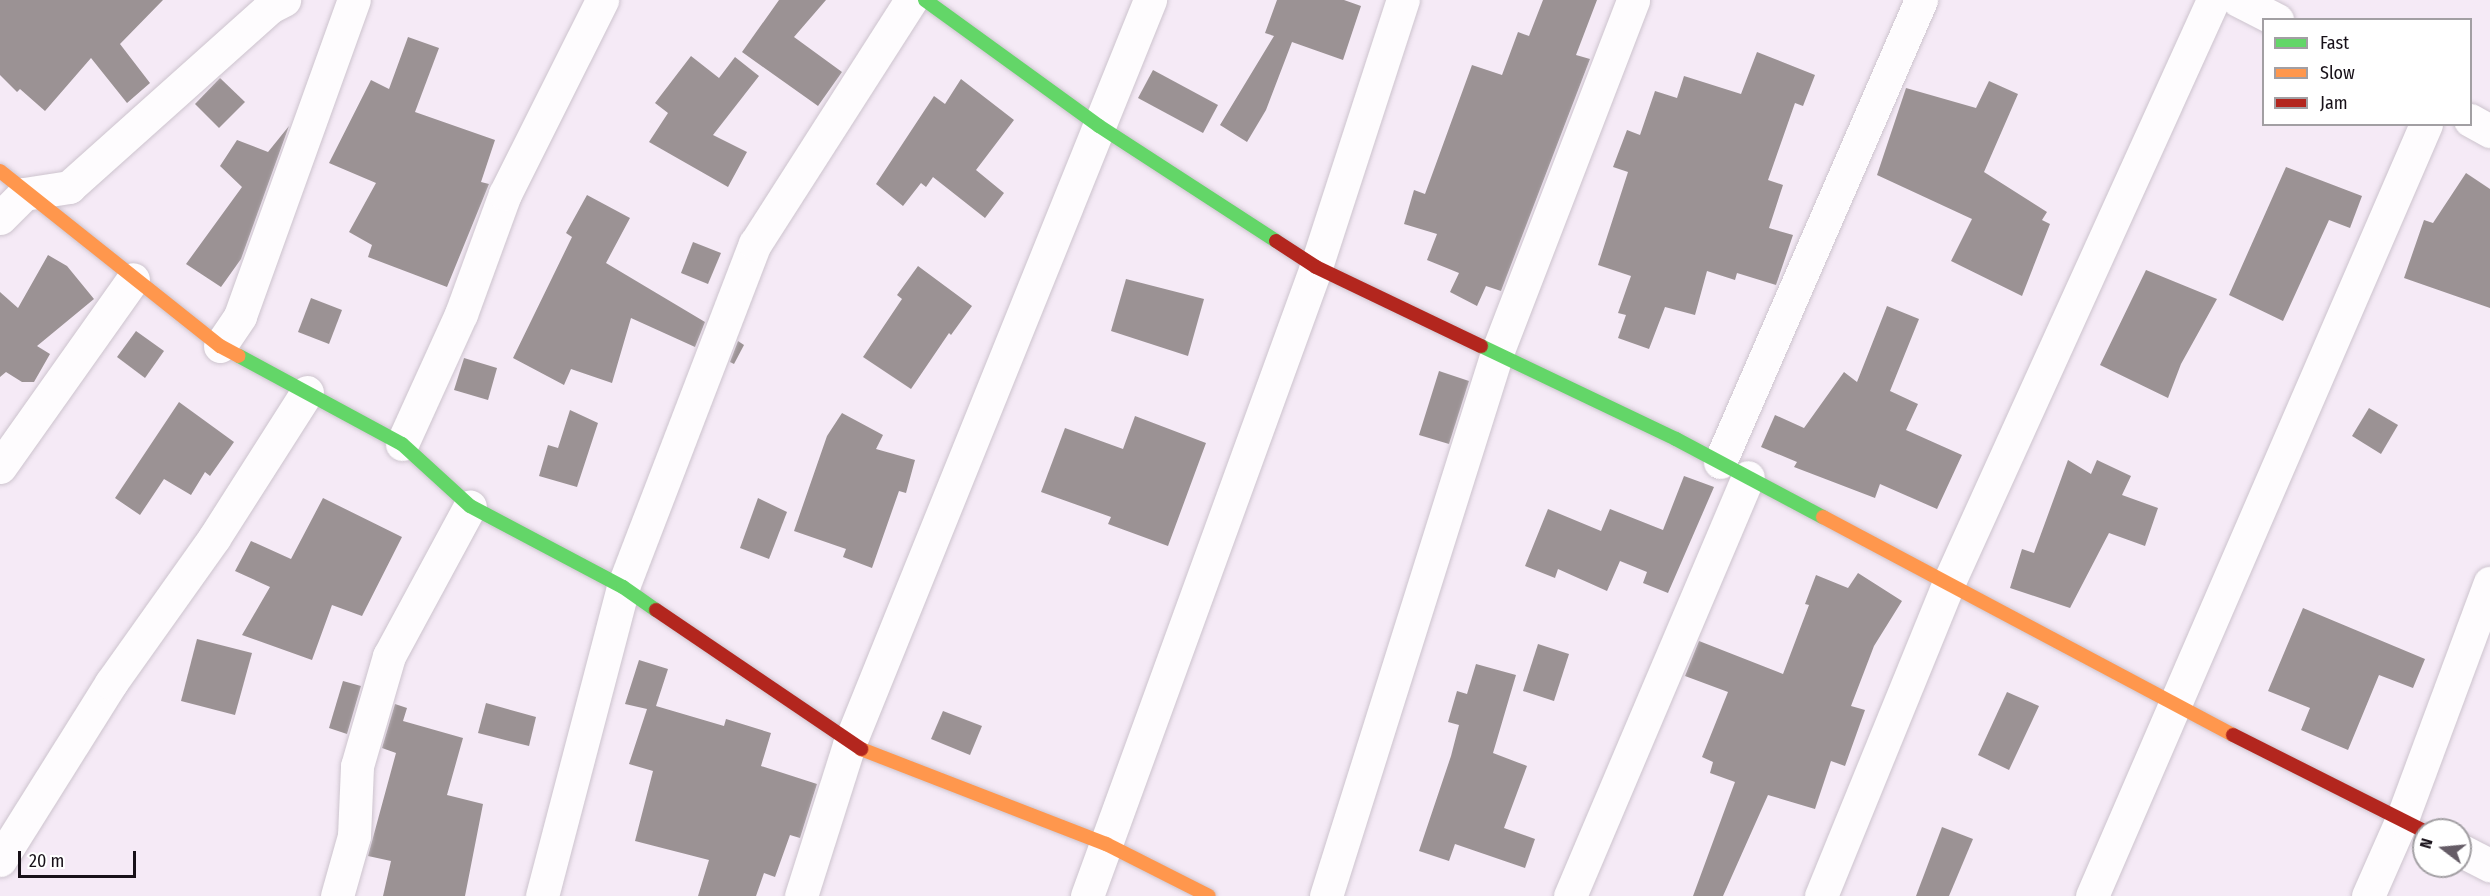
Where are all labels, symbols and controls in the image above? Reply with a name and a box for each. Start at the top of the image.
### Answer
legend [2262,18,2472,126]
text: Fast [2320,32,2349,54]
text: Slow [2320,62,2355,84]
text: Jam [2320,92,2348,114]
north arrow [2412,818,2472,878]
text: N [2416,836,2437,851]
scale bar [21,839,140,877]
text: 20 m [29,850,64,872]

